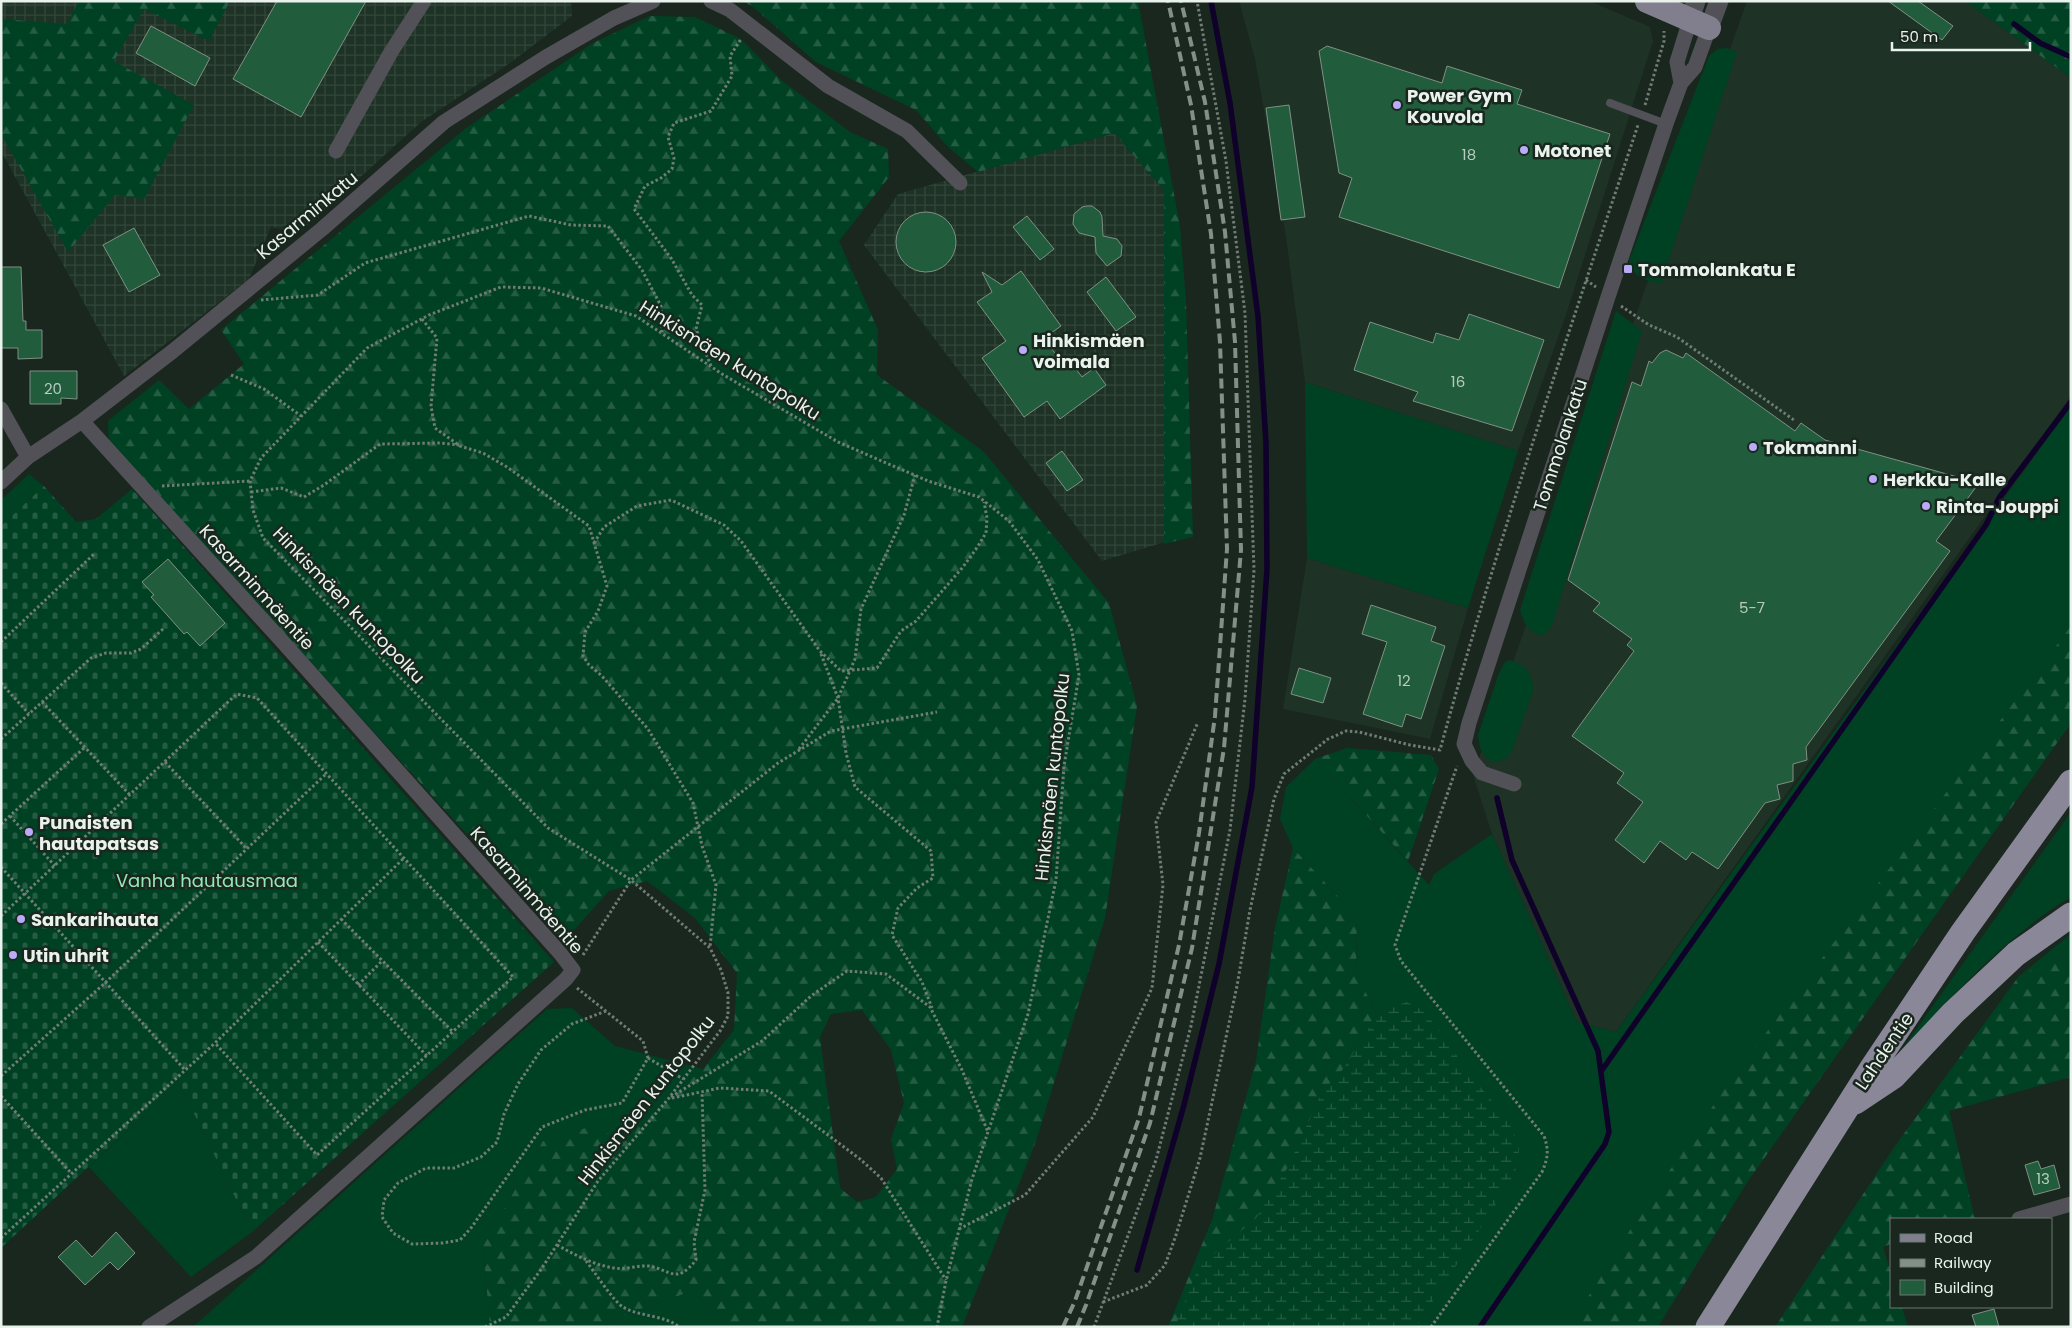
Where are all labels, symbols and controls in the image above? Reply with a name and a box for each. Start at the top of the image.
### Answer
scale bar [1892,20,2030,52]
text: 50 m [1900,26,1938,47]
place label: Power Gym Kouvola [1407,83,1512,129]
marker: Power Gym Kouvola [1391,99,1403,111]
place label: Motonet [1534,138,1611,163]
house number: 18 [1462,144,1476,165]
marker: Motonet [1518,144,1530,156]
street label: Kasarminkatu [251,165,363,265]
place label: Tommolankatu E [1638,257,1796,282]
marker: Tommolankatu E [1622,263,1634,275]
street label: Hinkismäen kuntopolku [635,294,825,426]
place label: Hinkismäen voimala [1033,328,1145,374]
marker: Hinkismäen voimala [1017,344,1029,356]
house number: 16 [1451,371,1465,392]
street label: Tommolankatu [1527,376,1593,514]
house number: 20 [44,378,62,399]
place label: Tokmanni [1763,435,1857,460]
marker: Tokmanni [1747,441,1759,453]
place label: Herkku-Kalle [1883,467,2006,492]
marker: Herkku-Kalle [1867,473,1879,485]
place label: Rinta-Jouppi [1936,494,2059,519]
marker: Rinta-Jouppi [1920,500,1932,512]
street label: Kasarminmäentie [194,519,320,655]
street label: Hinkismäen kuntopolku [267,521,431,689]
house number: 5-7 [1739,597,1765,618]
house number: 12 [1397,670,1411,691]
street label: Hinkismäen kuntopolku [1029,672,1075,882]
place label: Punaisten hautapatsas [39,810,159,856]
street label: Kasarminmäentie [465,821,589,959]
marker: Punaisten hautapatsas [23,826,35,838]
park label: Vanha hautausmaa [116,868,298,893]
place label: Sankarihauta [31,907,159,932]
marker: Sankarihauta [15,913,27,925]
place label: Utin uhrit [23,943,109,968]
marker: Utin uhrit [7,949,19,961]
street label: Lahdentie [1849,1007,1919,1095]
street label: Hinkismäen kuntopolku [572,1010,720,1190]
house number: 13 [2036,1168,2050,1189]
legend [1890,1218,2052,1308]
text: Road [1934,1227,1973,1248]
text: Railway [1934,1252,1992,1273]
text: Building [1934,1277,1994,1298]

